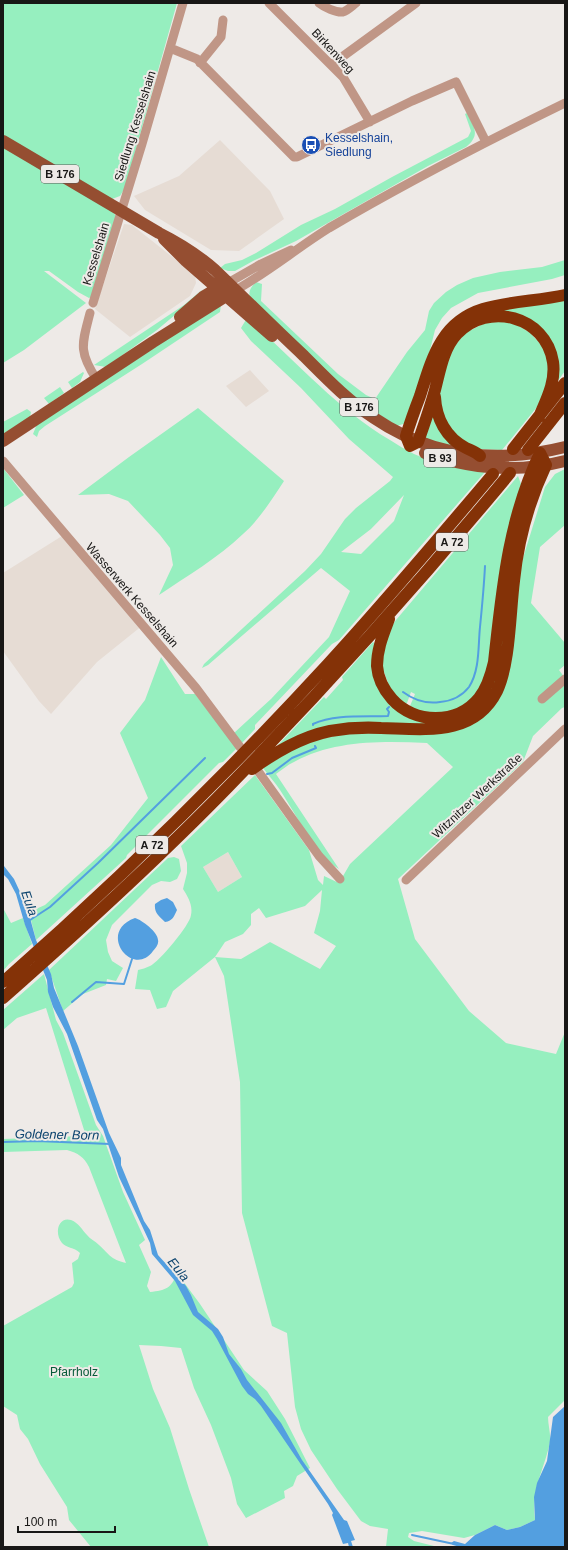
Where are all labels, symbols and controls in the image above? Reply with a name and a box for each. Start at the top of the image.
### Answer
street label: Birkenweg [309,26,357,76]
street label: Siedlung Kesselshain [112,69,158,183]
place label: Kesselshain, Siedlung [325,131,393,159]
bus stop icon: Kesselshain, Siedlung [300,134,322,156]
road number: B 176 [41,165,79,183]
street label: Kesselshain [80,221,112,287]
road number: B 176 [340,398,378,416]
road number: B 93 [424,449,456,467]
road number: A 72 [436,533,468,551]
street label: Wasserwerk Kesselshain [83,540,181,650]
street label: Witznitzer Werkstraße [429,750,525,841]
road number: A 72 [136,836,168,854]
water label: Eula [18,888,41,918]
water label: Goldener Born [15,1126,99,1143]
water label: Eula [165,1254,193,1284]
park label: Pfarrholz [50,1365,98,1379]
scale bar [18,1508,115,1534]
text: 100 m [24,1515,57,1529]

